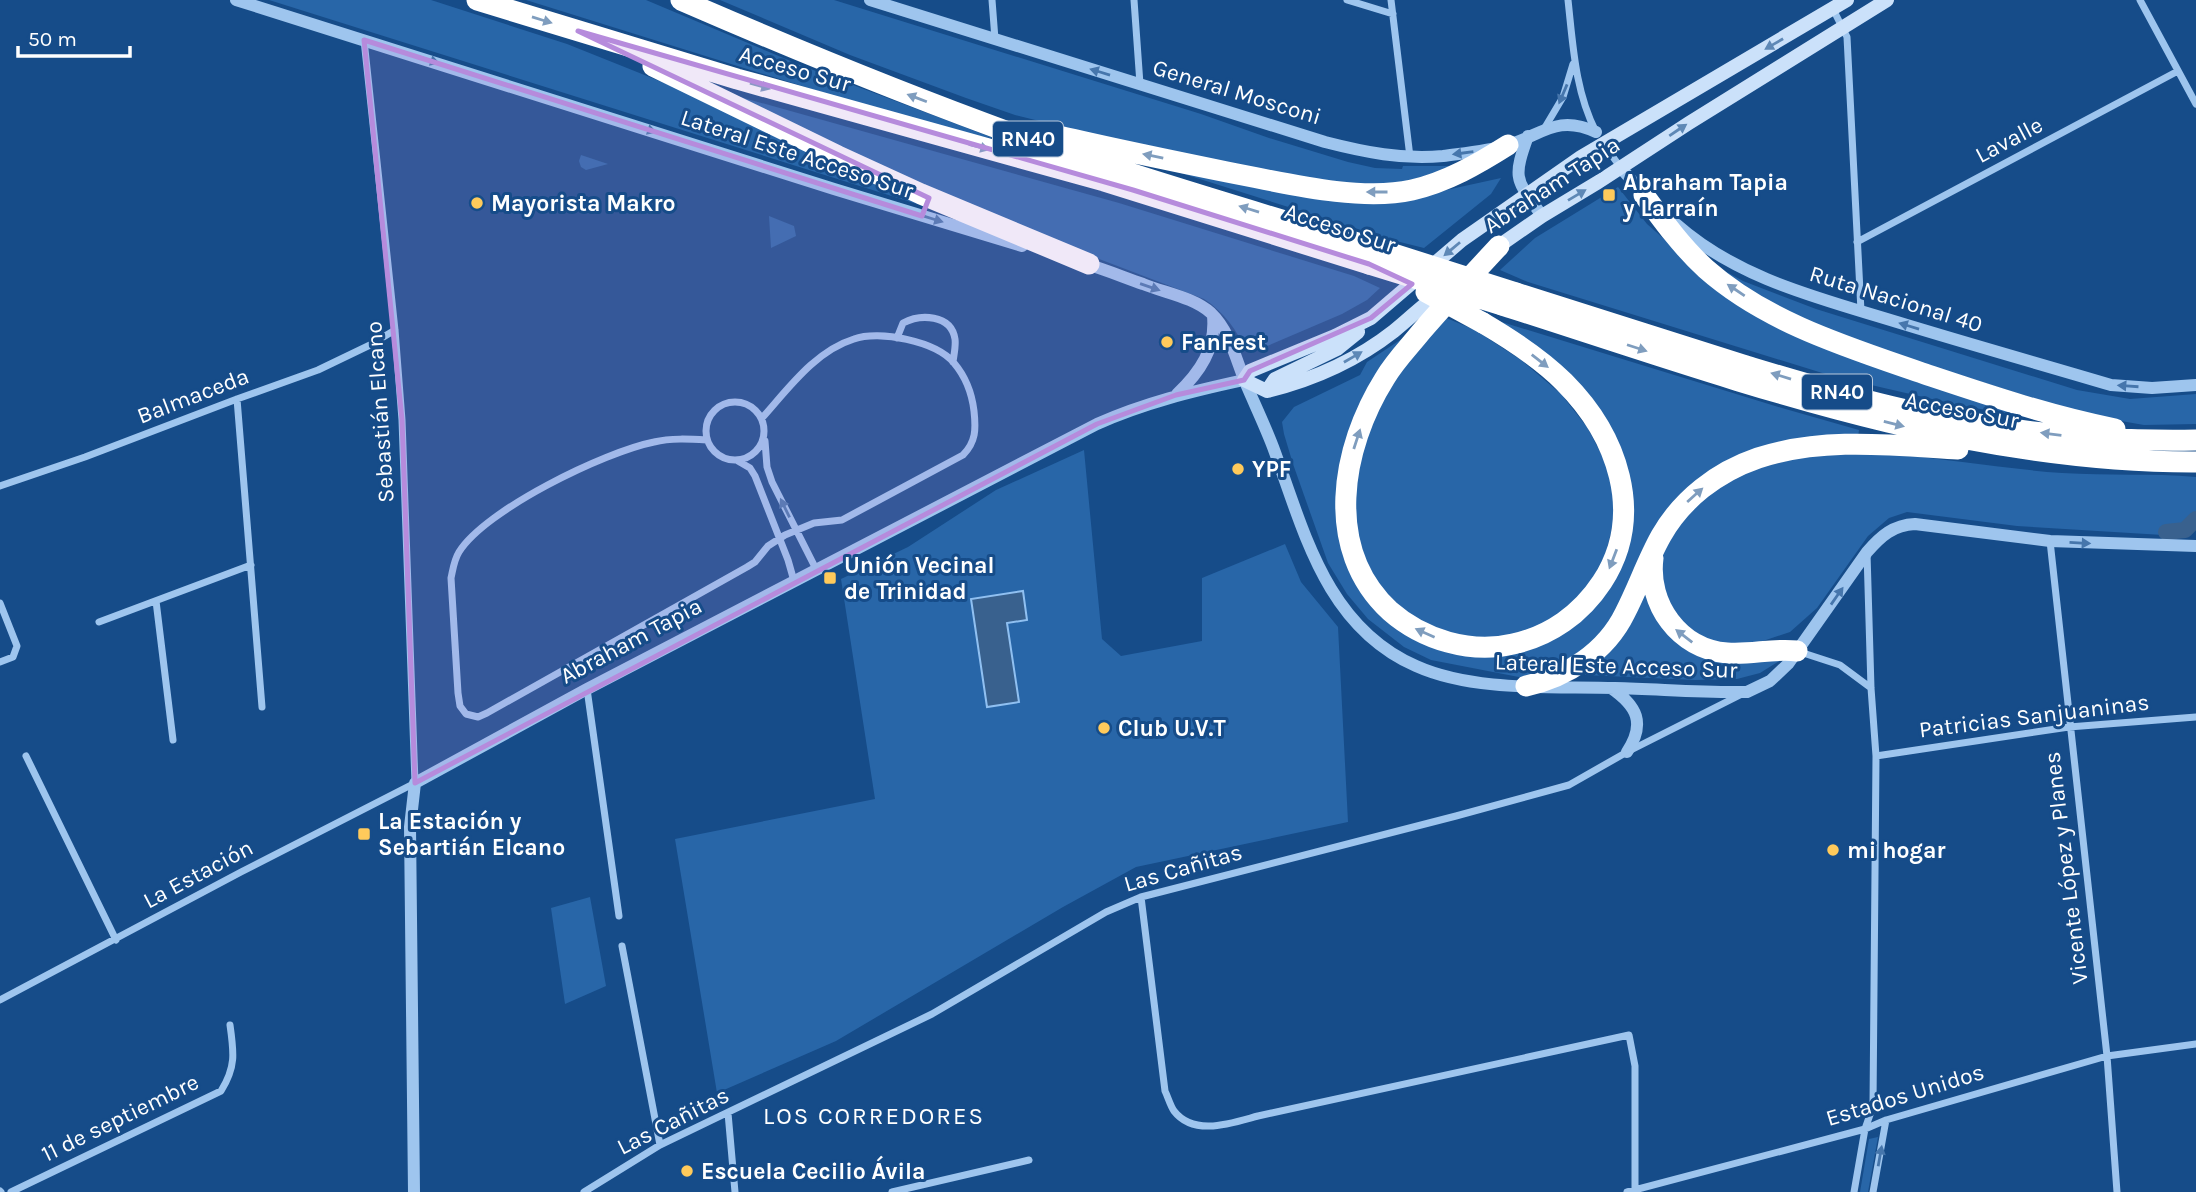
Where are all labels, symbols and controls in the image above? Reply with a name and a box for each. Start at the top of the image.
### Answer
scale bar [18,14,130,58]
one-way arrow [532,16,553,26]
text: 50 m [28,27,77,51]
one-way arrow [1765,38,1784,50]
street label: Acceso Sur [736,40,855,98]
street label: General Mosconi [1150,54,1324,130]
one-way arrow [418,56,439,66]
one-way arrow [1090,66,1111,77]
one-way arrow [749,81,771,92]
one-way arrow [1558,84,1569,105]
one-way arrow [907,92,928,103]
street label: Lateral Este Acceso Sur [677,104,917,205]
street label: Lavalle [1971,111,2047,169]
road number: RN40 [993,122,1063,156]
one-way arrow [635,124,656,134]
one-way arrow [1668,124,1687,137]
street label: Abraham Tapia [1479,131,1625,239]
one-way arrow [968,142,990,153]
one-way arrow [1452,148,1474,159]
one-way arrow [1142,151,1164,162]
place label: Abraham Tapia y Larraín [1623,169,1788,222]
one-way arrow [1366,186,1388,198]
marker: Abraham Tapia y Larraín [1601,187,1617,203]
one-way arrow [1567,189,1586,202]
place label: Mayorista Makro [491,190,675,217]
marker: Mayorista Makro [469,195,485,211]
street label: Acceso Sur [1281,197,1400,259]
one-way arrow [1238,204,1259,214]
one-way arrow [922,214,943,225]
one-way arrow [1443,241,1460,256]
street label: Ruta Nacional 40 [1806,260,1986,338]
one-way arrow [1139,282,1160,293]
one-way arrow [1726,284,1745,297]
street label: Sebastián Elcano [360,320,400,504]
one-way arrow [1898,320,1919,330]
place label: FanFest [1181,329,1266,356]
marker: FanFest [1159,334,1175,350]
one-way arrow [1627,344,1648,354]
one-way arrow [1344,351,1363,364]
one-way arrow [1530,353,1548,368]
street label: Balmaceda [133,362,253,430]
one-way arrow [1770,371,1791,381]
road number: RN40 [1802,374,1872,410]
one-way arrow [2117,381,2139,392]
street label: Acceso Sur [1903,386,2022,434]
one-way arrow [1883,419,1905,430]
one-way arrow [2040,428,2062,439]
one-way arrow [1352,429,1363,450]
place label: YPF [1252,456,1291,483]
marker: YPF [1230,461,1246,477]
one-way arrow [1686,487,1703,503]
one-way arrow [780,498,791,518]
one-way arrow [2069,537,2091,548]
one-way arrow [1607,548,1618,569]
place label: Unión Vecinal de Trinidad [844,552,995,605]
marker: Unión Vecinal de Trinidad [822,570,838,586]
one-way arrow [1830,587,1844,605]
street label: Abraham Tapia [556,592,706,690]
one-way arrow [1415,627,1436,638]
one-way arrow [1676,628,1694,643]
street label: Lateral Este Acceso Sur [1494,648,1738,684]
street label: Patricias Sanjuaninas [1917,688,2151,744]
place label: Club U.V.T [1118,715,1227,742]
marker: Club U.V.T [1096,720,1112,736]
street label: Vicente López y Planes [2038,750,2094,986]
place label: La Estación y Sebartián Elcano [378,808,565,861]
marker: La Estación y Sebartián Elcano [356,826,372,842]
street label: La Estación [139,834,257,914]
place label: mi hogar [1847,837,1945,864]
street label: Las Cañitas [1121,838,1245,898]
marker: mi hogar [1825,842,1841,858]
street label: Estados Unidos [1823,1058,1987,1132]
street label: 11 de septiembre [37,1068,203,1168]
street label: Las Cañitas [613,1081,733,1161]
district label: LOS CORREDORES [763,1102,985,1130]
one-way arrow [1874,1145,1885,1167]
place label: Escuela Cecilio Ávila [701,1155,925,1185]
marker: Escuela Cecilio Ávila [679,1163,695,1179]

